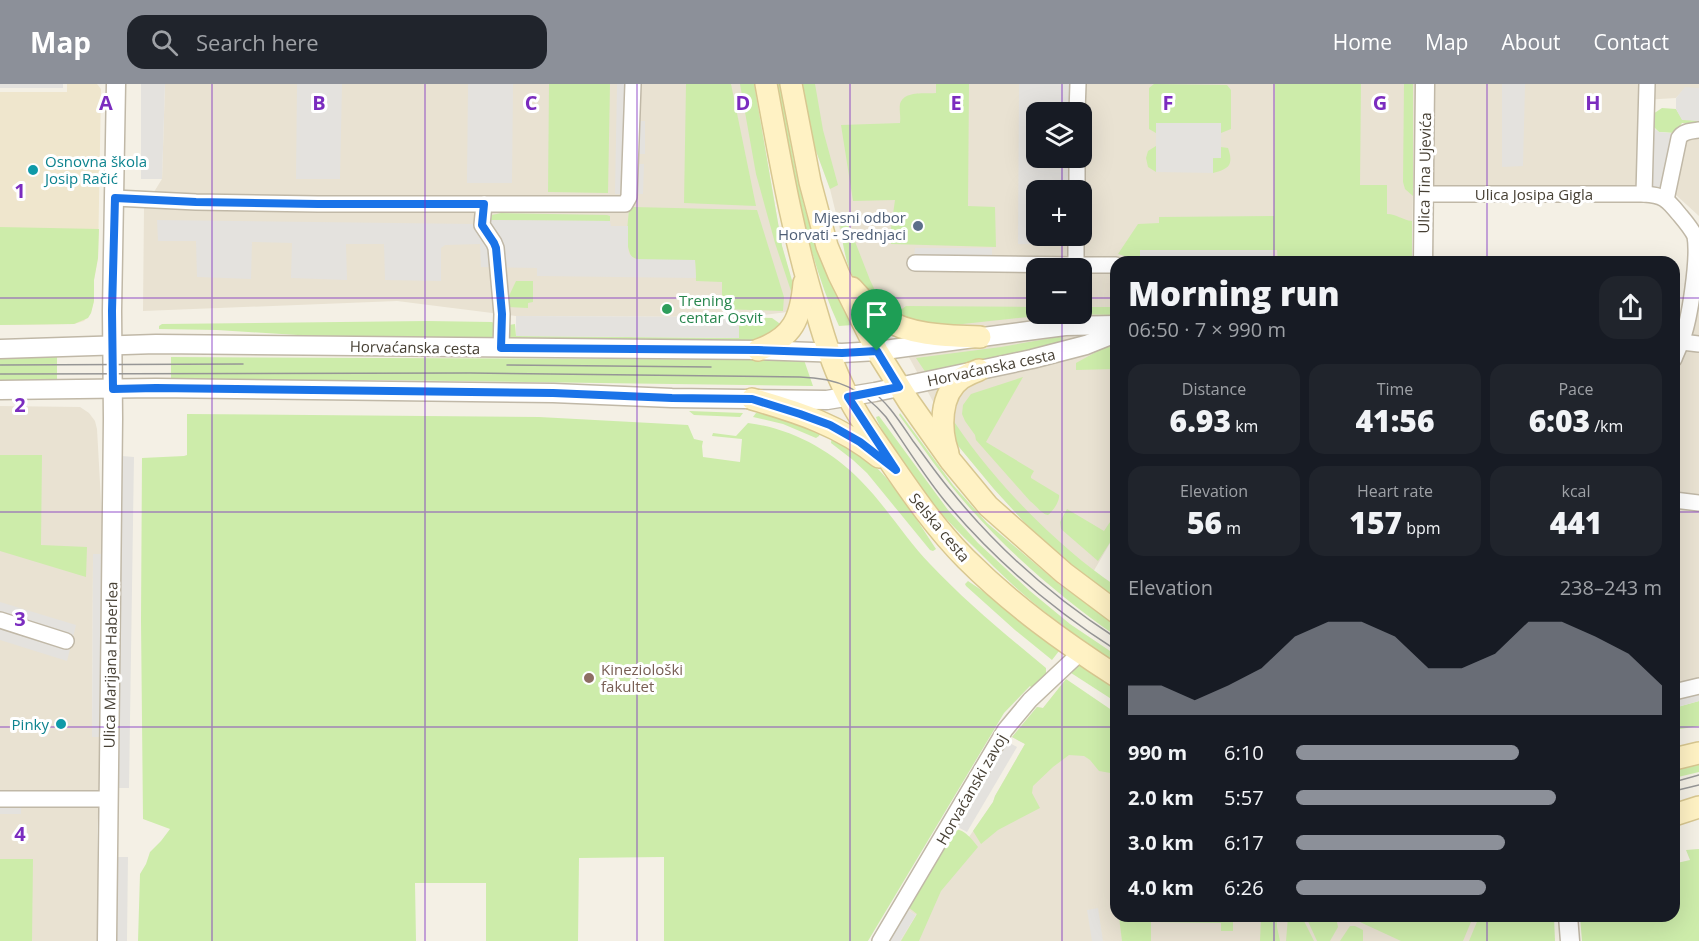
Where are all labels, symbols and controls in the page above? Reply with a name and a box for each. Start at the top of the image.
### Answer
search box [127,15,547,69]
text: Map [30,23,91,61]
icon: search [148,26,181,59]
text: Search here [196,27,319,57]
text: Home [1333,28,1392,56]
text: Map [1425,28,1468,56]
text: About [1501,28,1561,56]
text: Contact [1594,28,1669,56]
text: A [99,89,113,116]
text: B [312,89,326,116]
text: C [525,89,538,116]
text: D [736,89,750,116]
text: E [950,89,962,116]
text: F [1163,89,1173,116]
text: G [1373,89,1387,116]
text: H [1585,89,1601,116]
map controls [1026,102,1092,324]
button: layers [1026,102,1092,168]
street label: Ulica Tina Ujevića [1413,112,1435,234]
place label: Osnovna škola Josip Račić [43,151,147,188]
marker: Osnovna škola Josip Račić [26,163,40,177]
text: 1 [14,177,26,204]
button: + [1026,180,1092,246]
street label: Ulica Josipa Gigla [1475,184,1593,204]
place label: Mjesni odbor Horvati - Srednjaci [778,207,906,244]
marker: Mjesni odbor Horvati - Srednjaci [911,219,925,233]
button: − [1026,258,1092,324]
text: Morning run [1128,271,1340,316]
button: share [1599,276,1662,339]
pin [851,289,902,351]
place label: Trening centar Osvit [679,290,763,327]
icon: arrive [860,298,893,331]
marker: Trening centar Osvit [660,302,674,316]
text: 06:50 · 7 × 990 m [1128,316,1286,343]
street label: Horvaćanska cesta [350,336,480,358]
street label: Horvaćanska cesta [925,344,1057,390]
text: Distance [1182,378,1246,400]
text: Time [1377,378,1413,400]
text: Pace [1558,378,1594,400]
text: 2 [14,391,26,418]
text: 6.93 [1170,400,1231,441]
text: 41:56 [1356,400,1434,441]
text: 6:03 [1529,400,1590,441]
text: km [1231,415,1258,437]
text: /km [1590,415,1623,437]
text: Elevation [1180,480,1248,502]
text: Heart rate [1357,480,1433,502]
text: kcal [1562,480,1591,502]
street label: Selska cesta [905,488,975,566]
text: 56 [1187,502,1222,543]
text: 157 [1349,502,1402,543]
text: 441 [1550,502,1602,543]
text: m [1222,517,1241,539]
text: bpm [1402,517,1441,539]
text: Elevation [1128,574,1213,601]
text: 238–243 m [1560,574,1662,601]
street label: Ulica Marijana Haberlea [99,581,121,749]
text: 3 [14,605,26,632]
place label: Kineziološki fakultet [601,659,683,696]
marker: Kineziološki fakultet [582,671,596,685]
place label: Pinky [12,714,49,734]
marker: Pinky [54,717,68,731]
street label: Horvaćanski zavoj [931,730,1011,848]
text: 990 m [1128,739,1187,766]
text: 6:10 [1224,739,1264,766]
text: 2.0 km [1128,784,1194,811]
text: 5:57 [1224,784,1264,811]
text: 4 [14,820,26,847]
text: 3.0 km [1128,829,1194,856]
text: 6:17 [1224,829,1264,856]
text: 4.0 km [1128,874,1194,901]
text: 6:26 [1224,874,1264,901]

